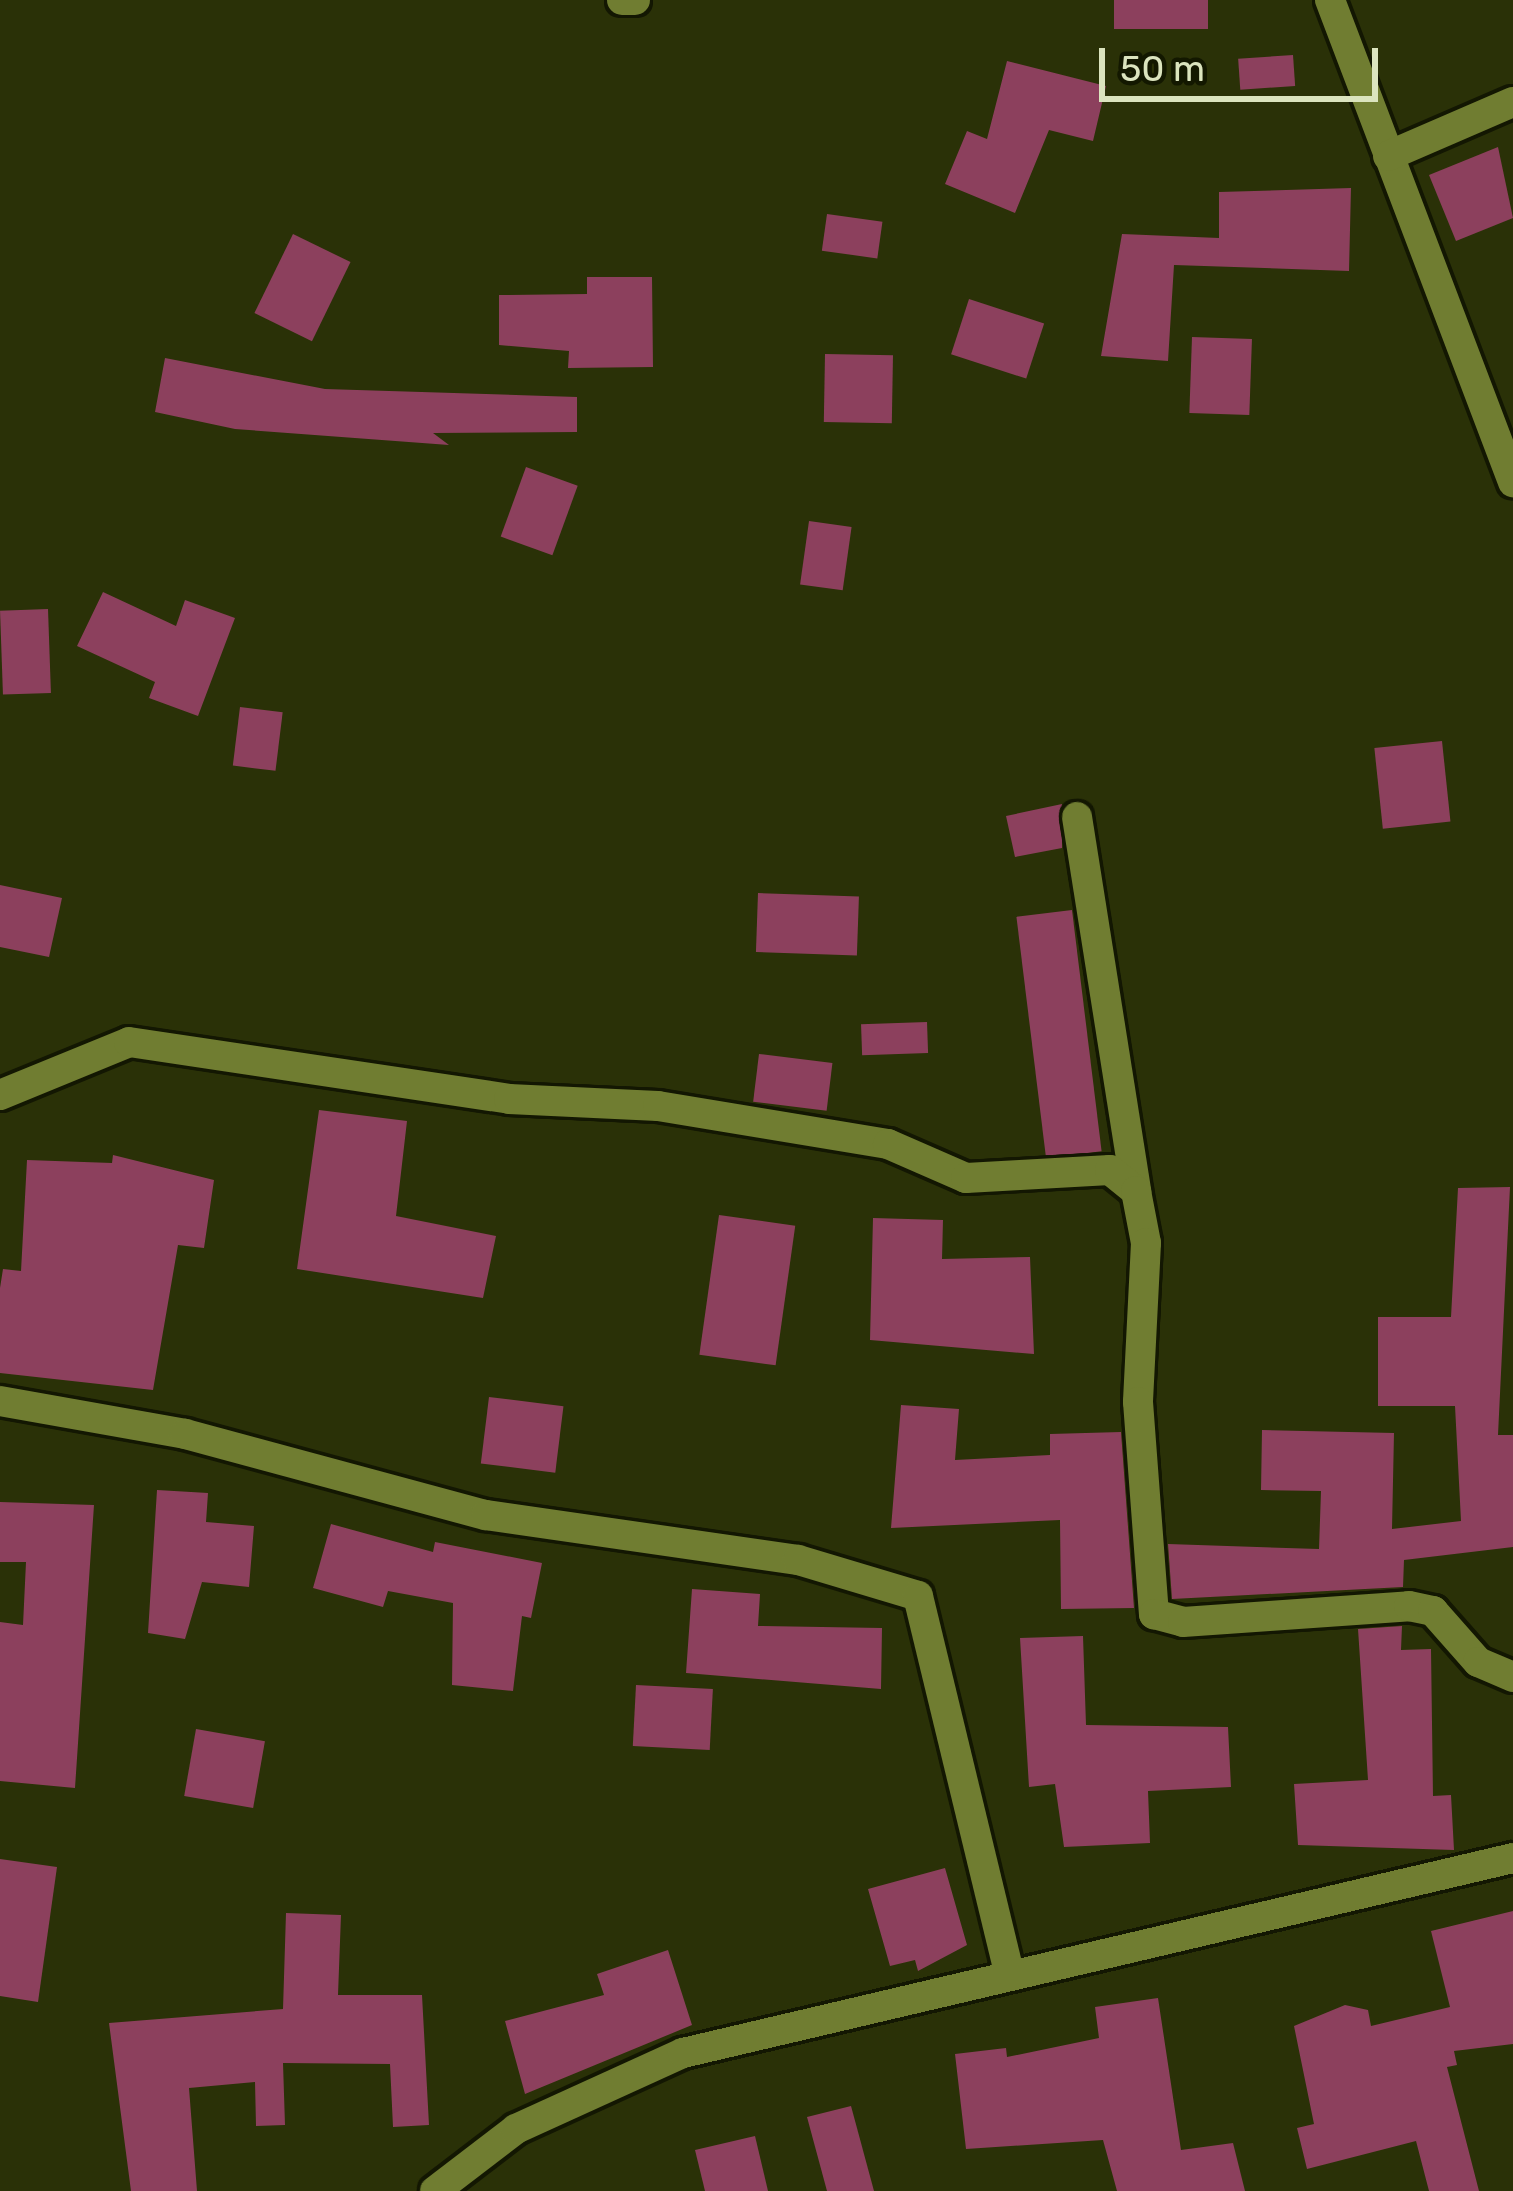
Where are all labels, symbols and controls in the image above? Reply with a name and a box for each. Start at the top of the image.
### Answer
scale bar [1105,24,1384,98]
text: 50 m [1120,47,1205,90]

